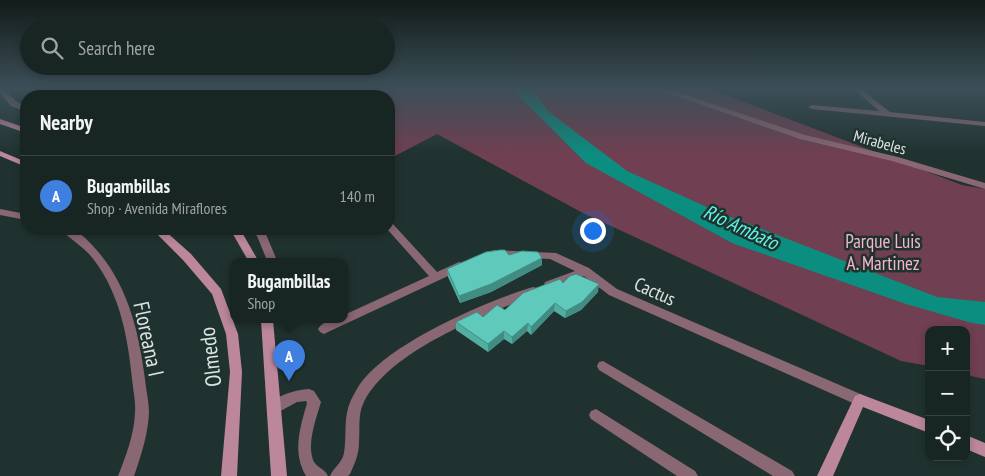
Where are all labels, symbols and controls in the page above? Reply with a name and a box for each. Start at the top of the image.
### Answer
search box [20,20,395,75]
icon: search [38,34,66,62]
text: Search here [78,36,155,60]
text: Nearby [40,109,93,136]
street label: Mirabeles [851,125,909,159]
text: Bugambillas [87,174,170,198]
text: A [52,186,60,206]
text: 140 m [340,186,375,206]
text: Shop · Avenida Miraflores [87,198,227,218]
water label: Río Ambato [700,198,784,256]
your location [580,218,606,244]
park label: Parque Luis A. Martinez [845,229,921,275]
popup [230,258,348,323]
text: Bugambillas [247,269,331,293]
street label: Cactus [631,271,679,311]
text: Shop [247,293,275,313]
street label: Floreana I [127,299,171,379]
street label: Olmedo [192,326,228,388]
map controls [925,326,970,461]
button: + [925,326,970,371]
pin: A [273,340,305,381]
button: − [925,371,970,416]
button: locate [925,416,970,461]

